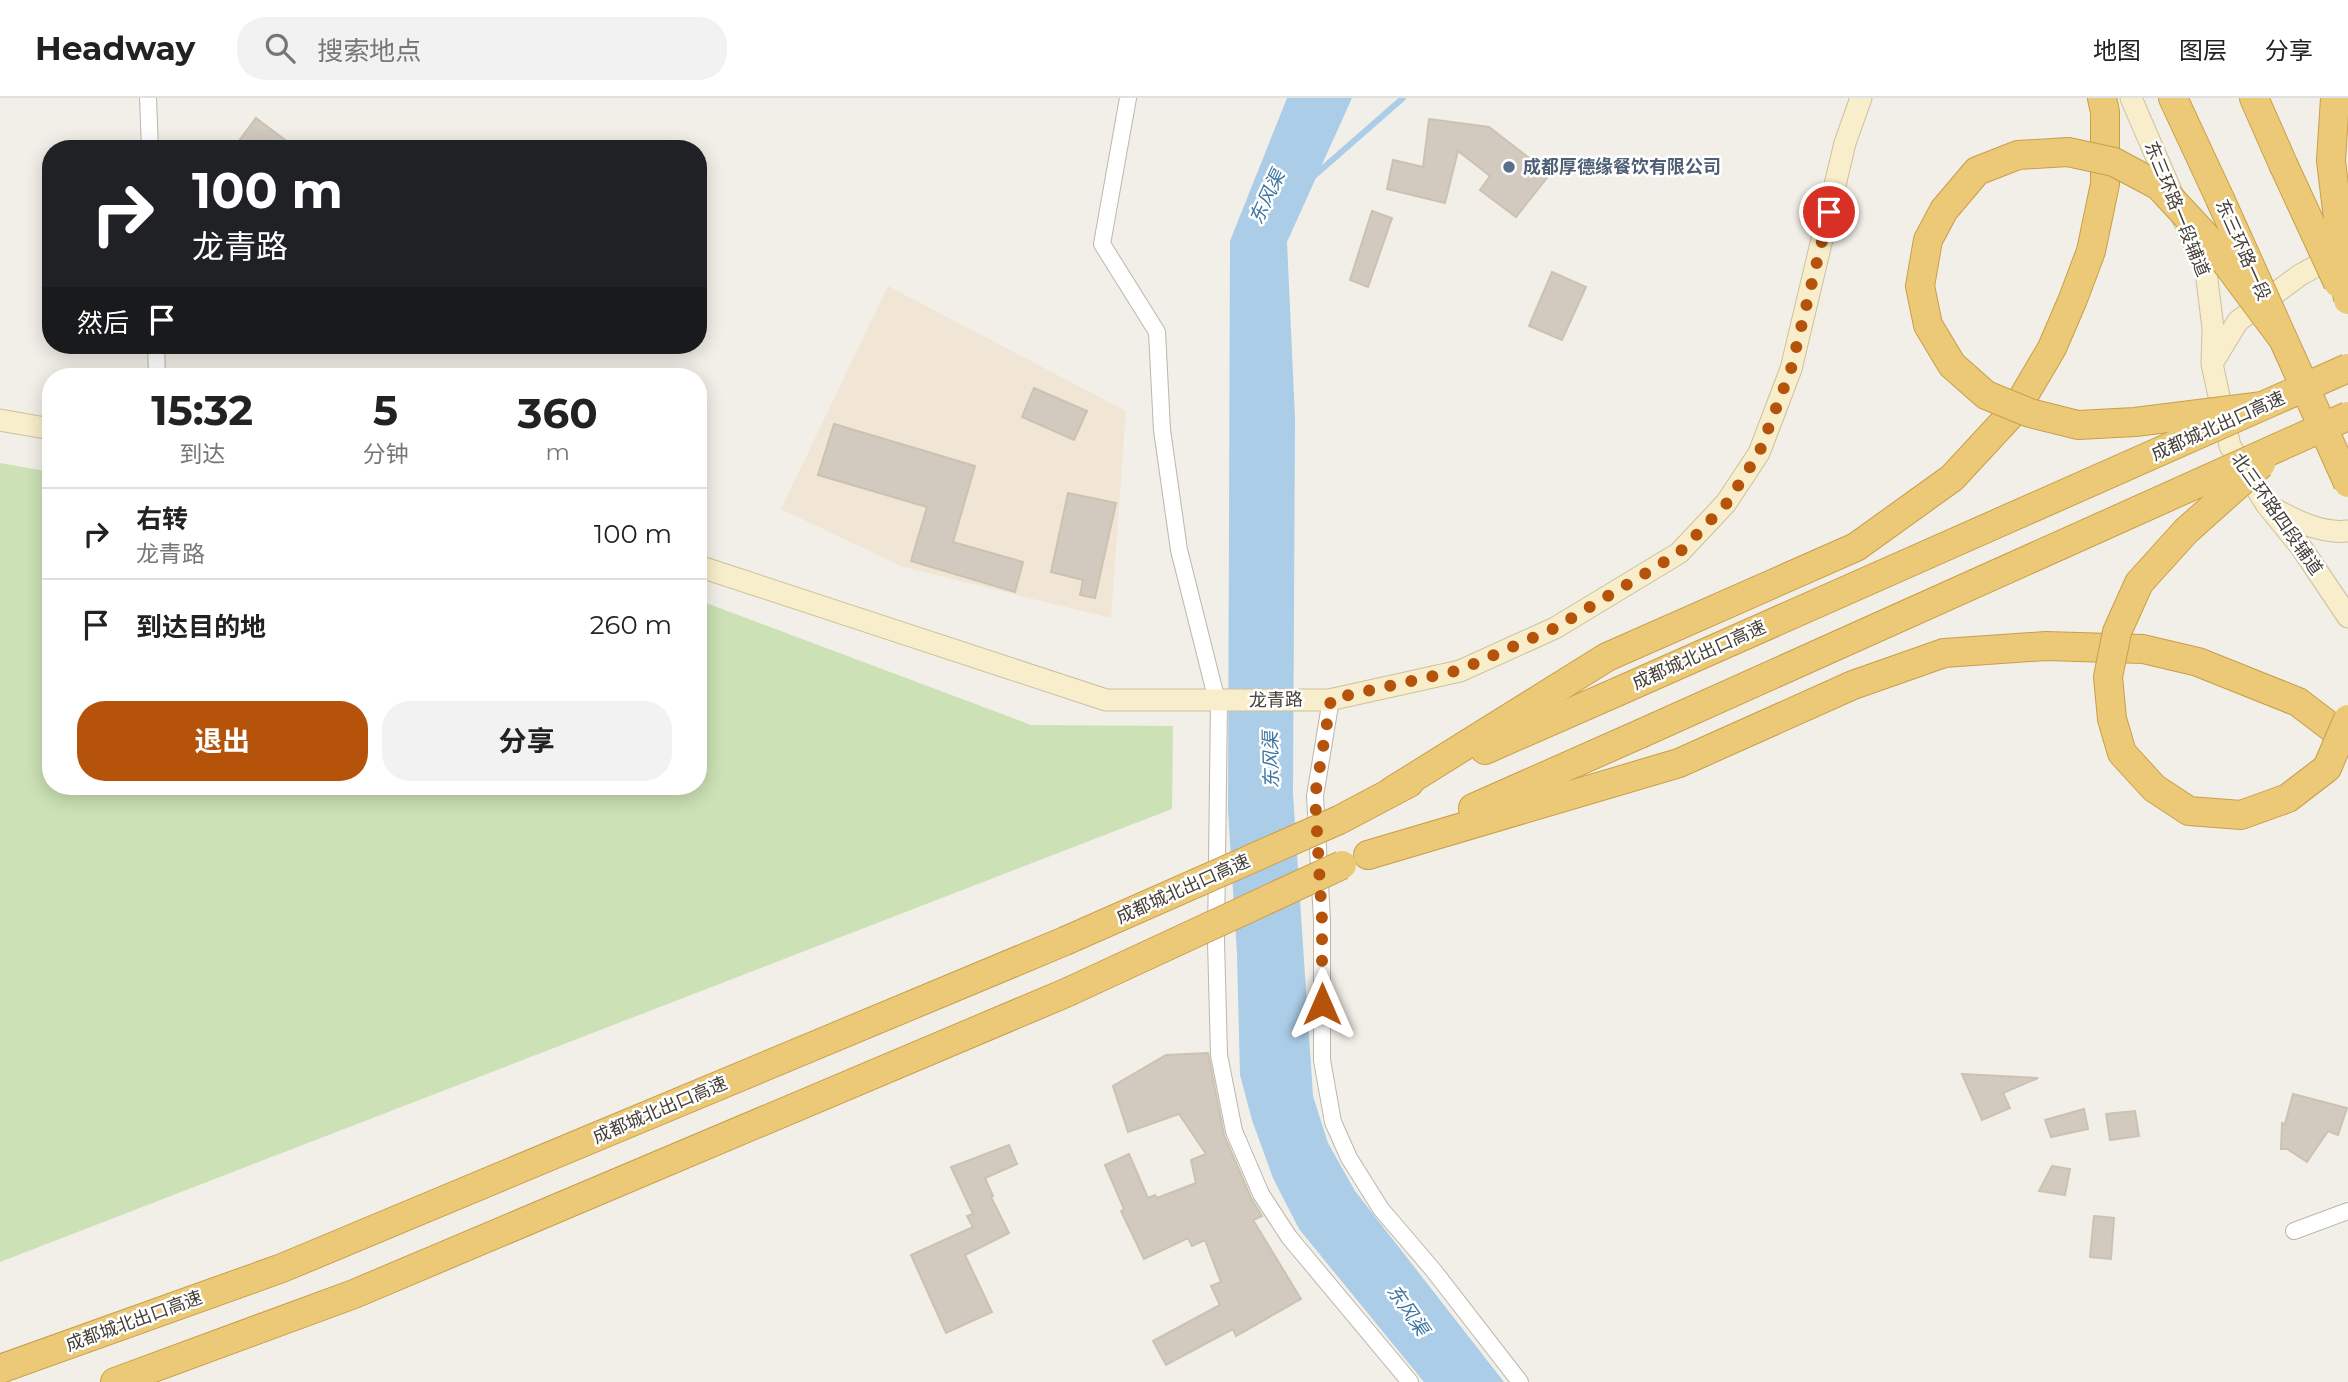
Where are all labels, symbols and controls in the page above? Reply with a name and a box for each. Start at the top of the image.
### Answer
search box [237,17,727,80]
text: Headway [35,28,195,68]
icon: search [261,29,299,67]
text: 搜索地点 [317,35,421,67]
text: 地图 [2093,36,2141,65]
text: 图层 [2179,36,2227,65]
text: 分享 [2265,36,2313,65]
street label: 东三环路一段辅道 [2140,138,2214,280]
place label: 成都厚德缘餐饮有限公司 [1523,156,1721,178]
marker: 成都厚德缘餐饮有限公司 [1501,159,1517,175]
text: 100 m [192,161,343,220]
water label: 东风渠 [1245,164,1291,228]
icon: right [77,168,168,259]
pin [1799,182,1859,242]
icon: arrive [1810,193,1848,231]
street label: 东三环路一段 [2211,196,2275,304]
text: 龙青路 [192,227,288,266]
icon: arrive [143,301,181,339]
text: 然后 [77,307,129,339]
text: 15:32 [151,384,253,436]
text: 5 [373,384,398,436]
text: 360 [518,387,598,439]
street label: 成都城北出口高速 [2148,387,2288,465]
text: m [545,438,570,466]
text: 到达 [179,440,225,468]
text: 分钟 [362,440,408,468]
street label: 北三环路四段辅道 [2227,449,2327,579]
text: 右转 [136,503,188,535]
icon: right [77,515,115,553]
text: 100 m [594,518,672,550]
text: 龙青路 [136,540,205,568]
icon: arrive [77,606,115,644]
text: 260 m [590,609,672,641]
text: 到达目的地 [136,611,266,643]
street label: 成都城北出口高速 [1629,616,1769,694]
street label: 龙青路 [1249,689,1303,711]
button: 退出 [77,701,368,781]
button: 分享 [382,701,672,781]
water label: 东风渠 [1259,728,1283,789]
street label: 成都城北出口高速 [1113,850,1253,928]
position arrow [1285,967,1359,1041]
street label: 成都城北出口高速 [589,1072,731,1148]
water label: 东风渠 [1382,1280,1435,1342]
street label: 成都城北出口高速 [63,1286,205,1356]

